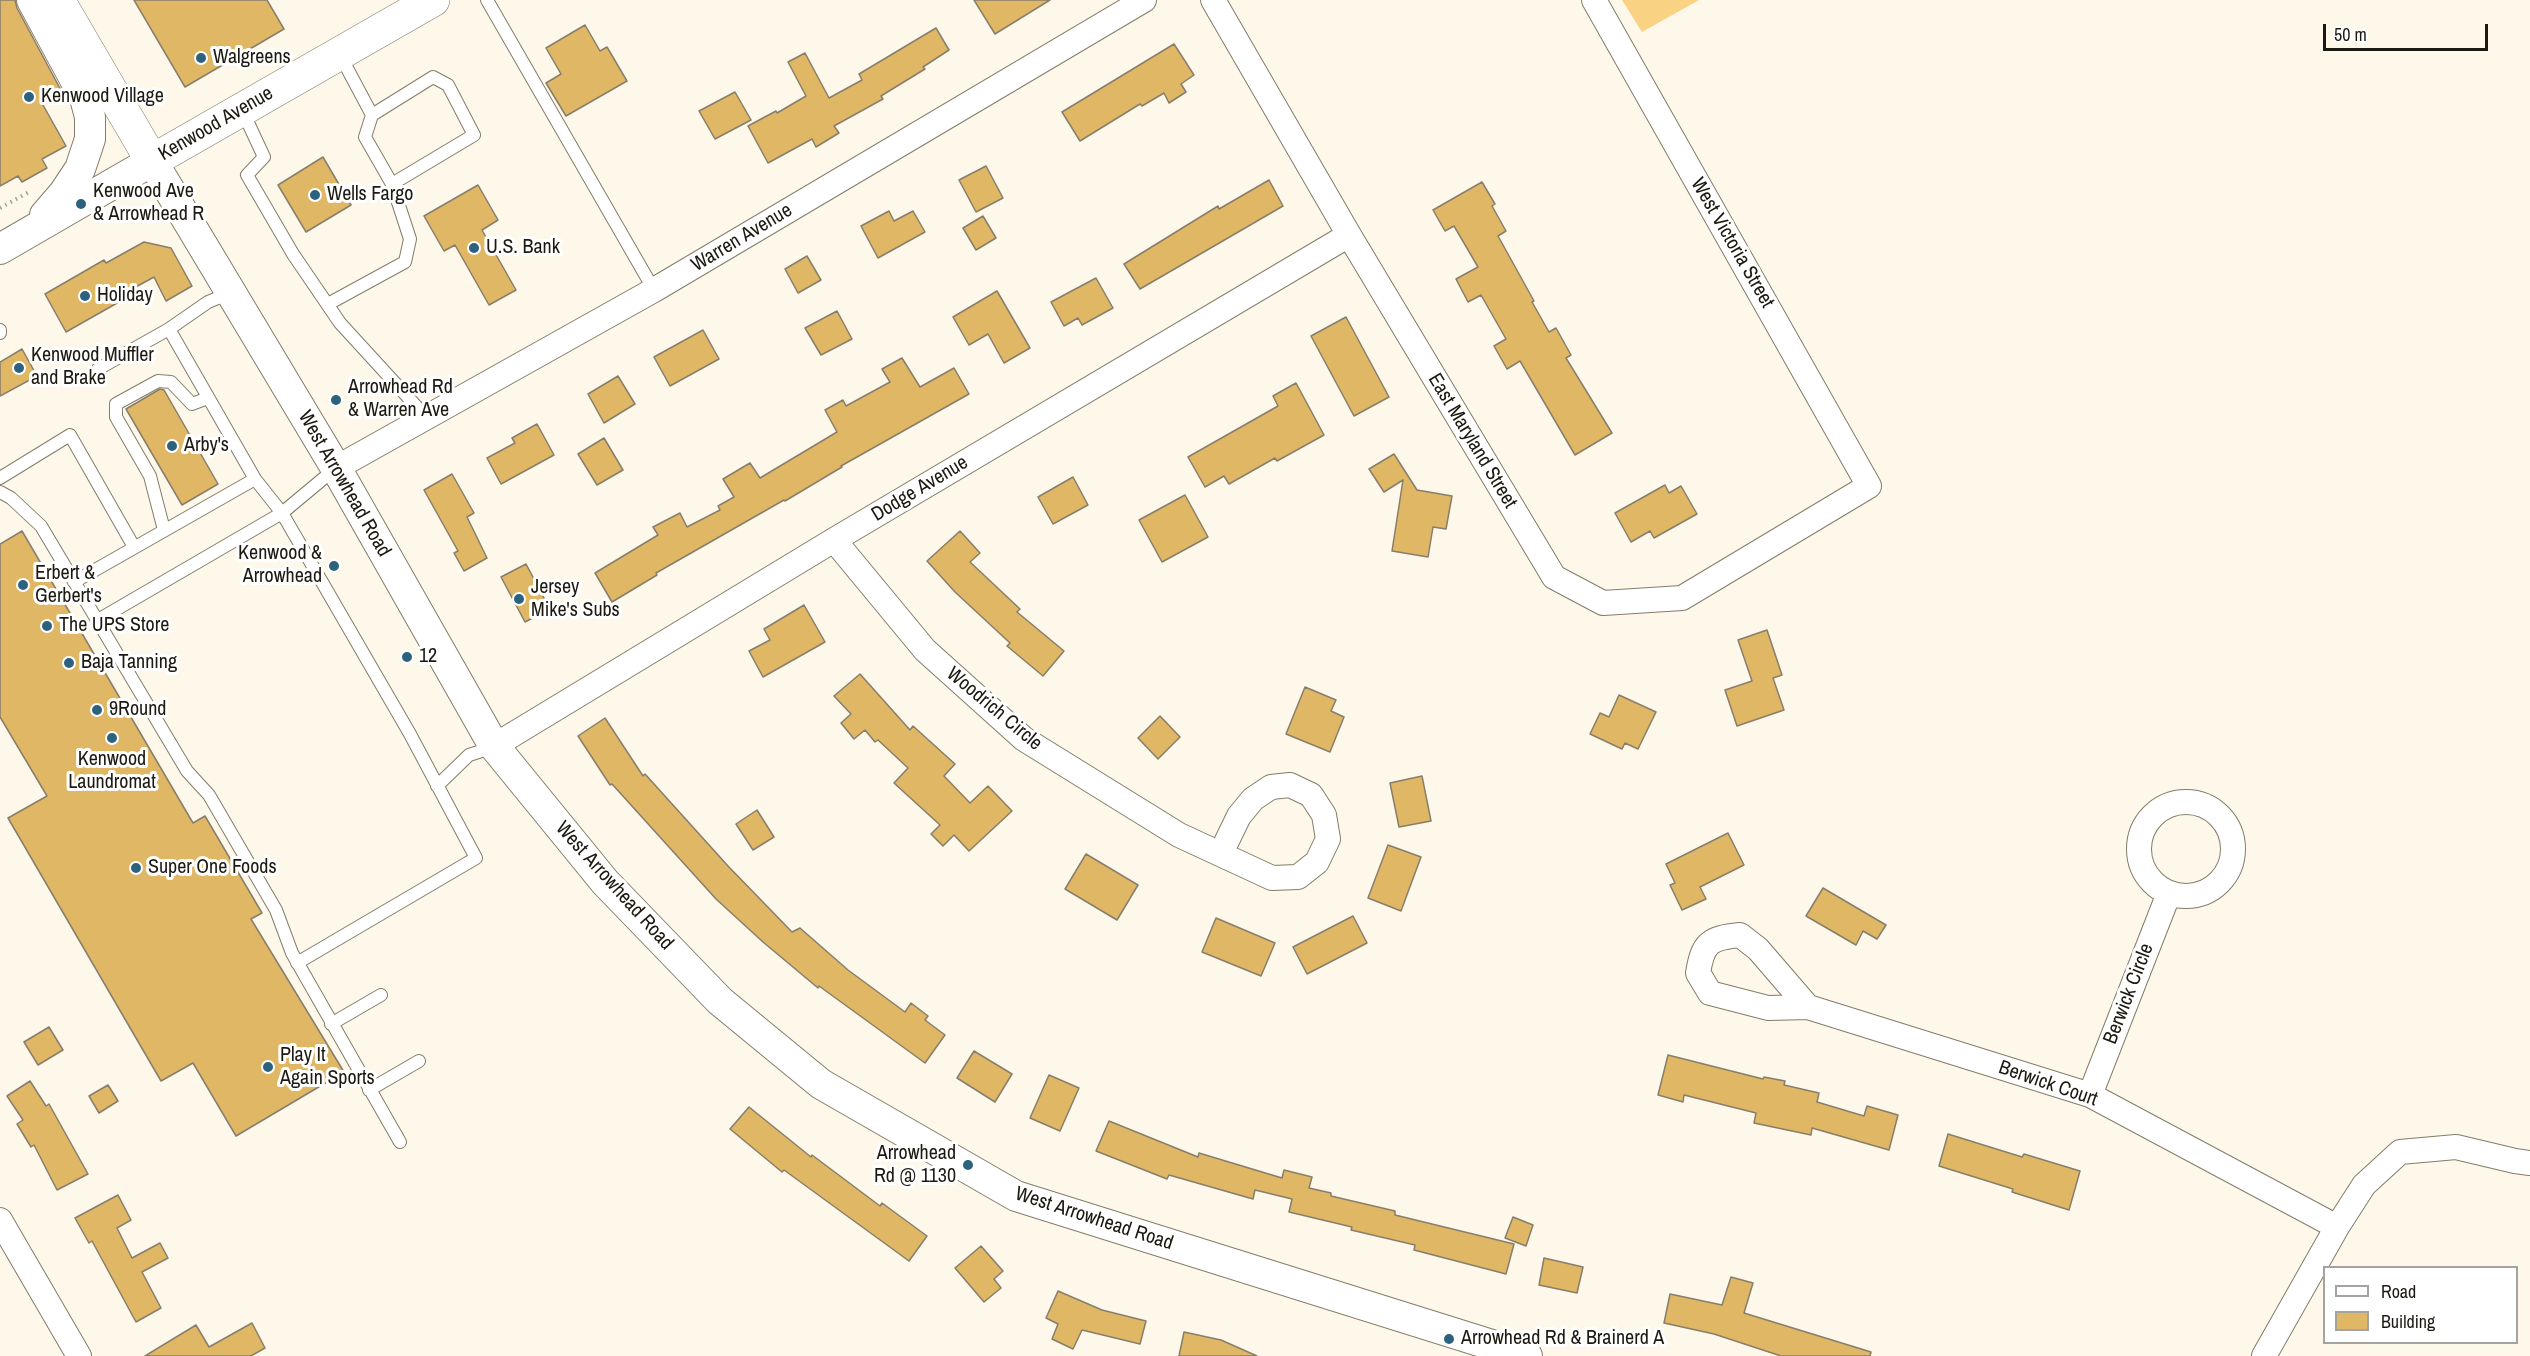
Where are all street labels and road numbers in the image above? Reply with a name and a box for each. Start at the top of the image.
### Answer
street label: Kenwood Avenue [154,82,278,166]
street label: West Victoria Street [1685,174,1779,312]
street label: Warren Avenue [687,199,797,277]
street label: East Maryland Street [1422,369,1522,513]
street label: West Arrowhead Road [292,407,396,561]
street label: Dodge Avenue [867,451,973,527]
street label: Woodrich Circle [941,662,1047,756]
street label: West Arrowhead Road [550,817,678,955]
street label: Berwick Circle [2099,940,2159,1048]
street label: Berwick Court [1995,1056,2101,1112]
street label: West Arrowhead Road [1012,1182,1176,1256]

